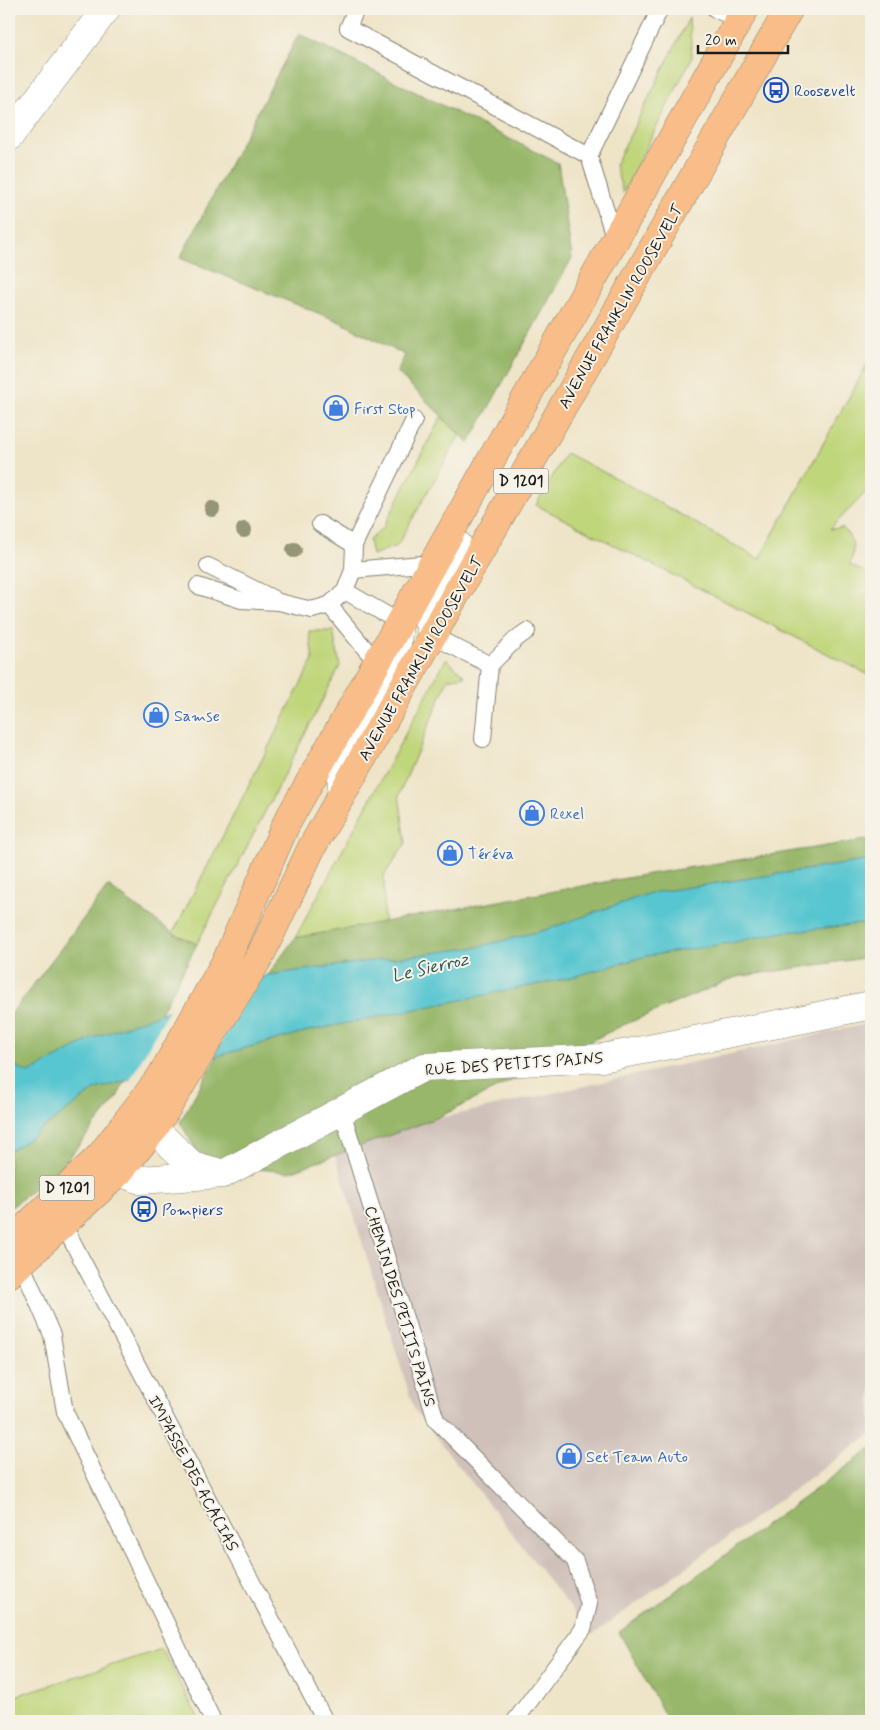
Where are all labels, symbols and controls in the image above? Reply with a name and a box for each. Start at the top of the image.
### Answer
scale bar [698,22,788,54]
text: 20 m [705,31,737,51]
bus stop icon: Roosevelt [763,77,789,103]
place label: Roosevelt [794,81,855,102]
street label: AVENUE FRANKLIN ROOSEVELT [554,200,689,413]
shop icon: First Stop [323,395,349,421]
place label: First Stop [354,399,416,420]
road number: D 1201 [494,468,548,494]
street label: AVENUE FRANKLIN ROOSEVELT [354,552,489,765]
shop icon: Samse [143,702,169,728]
place label: Samse [174,706,220,727]
shop icon: Rexel [519,800,545,826]
place label: Rexel [550,804,584,825]
shop icon: Téréva [437,840,463,866]
place label: Téréva [468,844,514,865]
water label: Le Sierroz [389,947,471,988]
street label: RUE DES PETITS PAINS [424,1048,604,1081]
road number: D 1201 [40,1176,94,1200]
bus stop icon: Pompiers [131,1196,157,1222]
place label: Pompiers [162,1200,223,1221]
street label: CHEMIN DES PETITS PAINS [359,1203,440,1410]
street label: IMPASSE DES ACACIAS [143,1392,243,1555]
shop icon: Set Team Auto [556,1443,582,1469]
place label: Set Team Auto [586,1447,688,1468]

